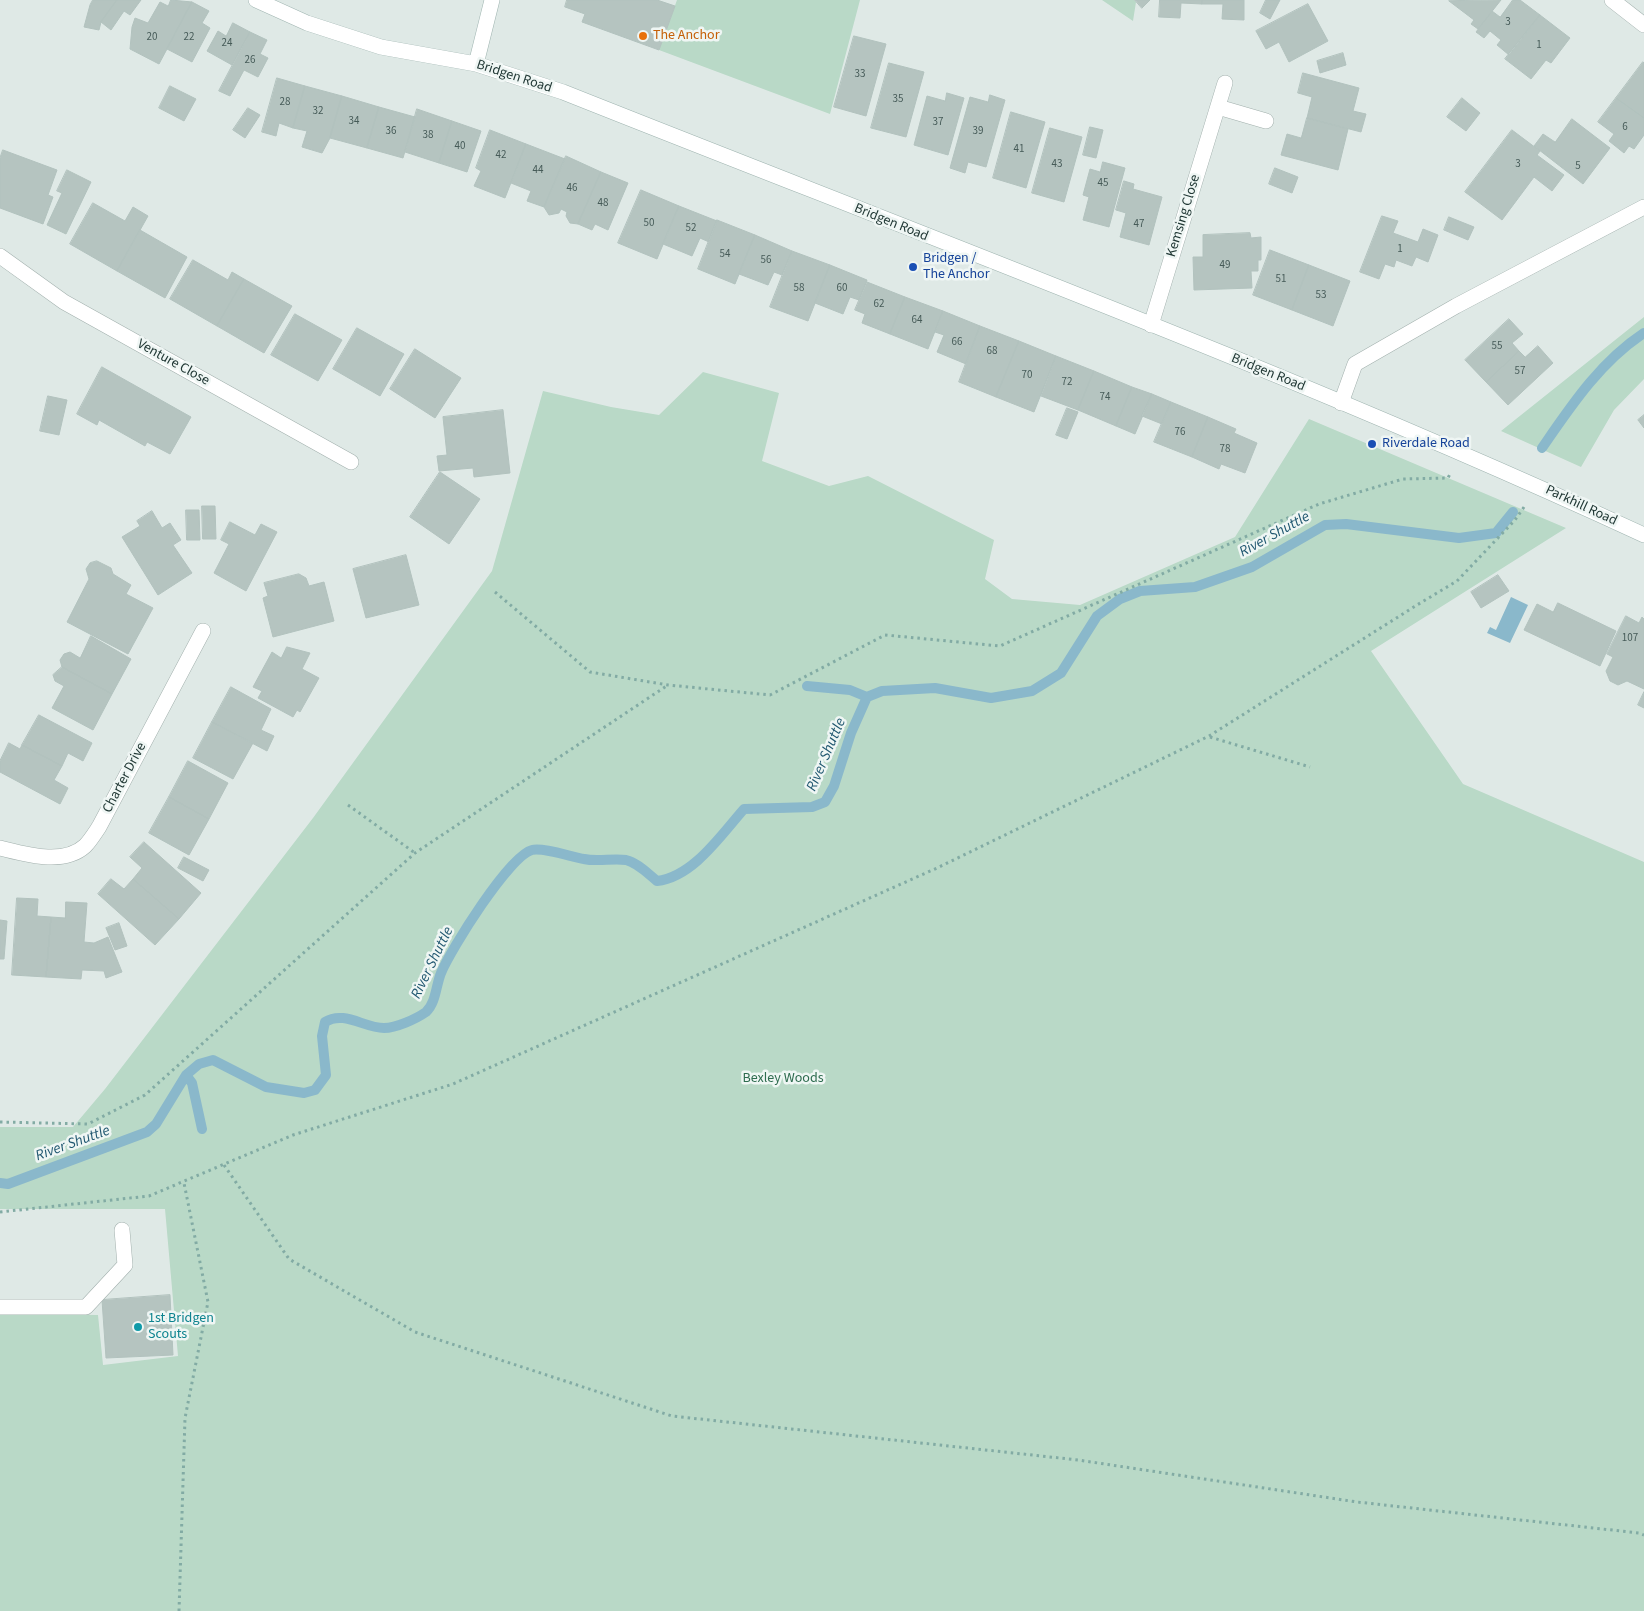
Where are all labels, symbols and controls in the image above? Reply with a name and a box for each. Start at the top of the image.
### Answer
house number: 3 [1505,16,1511,30]
place label: The Anchor [653,28,720,44]
marker: The Anchor [637,30,649,42]
house number: 20 [147,31,157,45]
house number: 22 [184,31,194,45]
house number: 24 [222,37,232,51]
house number: 1 [1536,39,1542,53]
house number: 26 [245,54,255,68]
street label: Bridgen Road [474,57,554,97]
house number: 33 [855,68,865,82]
house number: 35 [893,93,903,107]
house number: 28 [280,96,290,110]
house number: 32 [313,105,323,119]
house number: 34 [349,115,359,129]
house number: 37 [933,116,943,130]
house number: 6 [1622,121,1628,135]
house number: 36 [386,125,396,139]
house number: 39 [973,125,983,139]
house number: 38 [423,129,433,143]
house number: 40 [455,140,465,154]
house number: 41 [1014,143,1024,157]
house number: 42 [496,149,506,163]
house number: 43 [1052,158,1062,172]
house number: 3 [1515,158,1521,172]
house number: 5 [1575,160,1581,174]
house number: 44 [533,164,543,178]
street label: Kemsing Close [1163,173,1205,259]
house number: 45 [1098,177,1108,191]
house number: 46 [567,182,577,196]
house number: 48 [598,197,608,211]
street label: Bridgen Road [851,200,931,246]
house number: 50 [644,217,654,231]
house number: 47 [1134,218,1144,232]
house number: 52 [686,222,696,236]
house number: 1 [1397,243,1403,257]
house number: 54 [720,248,730,262]
place label: Bridgen / The Anchor [923,251,990,284]
house number: 56 [761,254,771,268]
house number: 49 [1220,259,1230,273]
marker: Bridgen / The Anchor [907,261,919,273]
house number: 51 [1276,273,1286,287]
house number: 58 [794,282,804,296]
house number: 60 [837,282,847,296]
house number: 53 [1316,289,1326,303]
house number: 62 [874,298,884,312]
house number: 64 [912,314,922,328]
street label: Venture Close [134,336,212,390]
house number: 66 [952,336,962,350]
house number: 55 [1492,340,1502,354]
house number: 68 [987,345,997,359]
street label: Bridgen Road [1228,350,1308,396]
house number: 57 [1515,365,1525,379]
house number: 70 [1022,369,1032,383]
house number: 72 [1062,376,1072,390]
house number: 74 [1100,391,1110,405]
house number: 76 [1175,426,1185,440]
place label: Riverdale Road [1382,436,1470,452]
marker: Riverdale Road [1366,438,1378,450]
house number: 78 [1220,443,1230,457]
street label: Parkhill Road [1542,482,1620,530]
water label: River Shuttle [1237,508,1313,562]
house number: 107 [1622,632,1638,646]
water label: River Shuttle [804,716,850,794]
street label: Charter Drive [100,740,150,816]
water label: River Shuttle [408,924,458,1002]
park label: Bexley Woods [742,1071,824,1087]
water label: River Shuttle [33,1122,113,1166]
place label: 1st Bridgen Scouts [148,1311,214,1344]
marker: 1st Bridgen Scouts [132,1321,144,1333]

